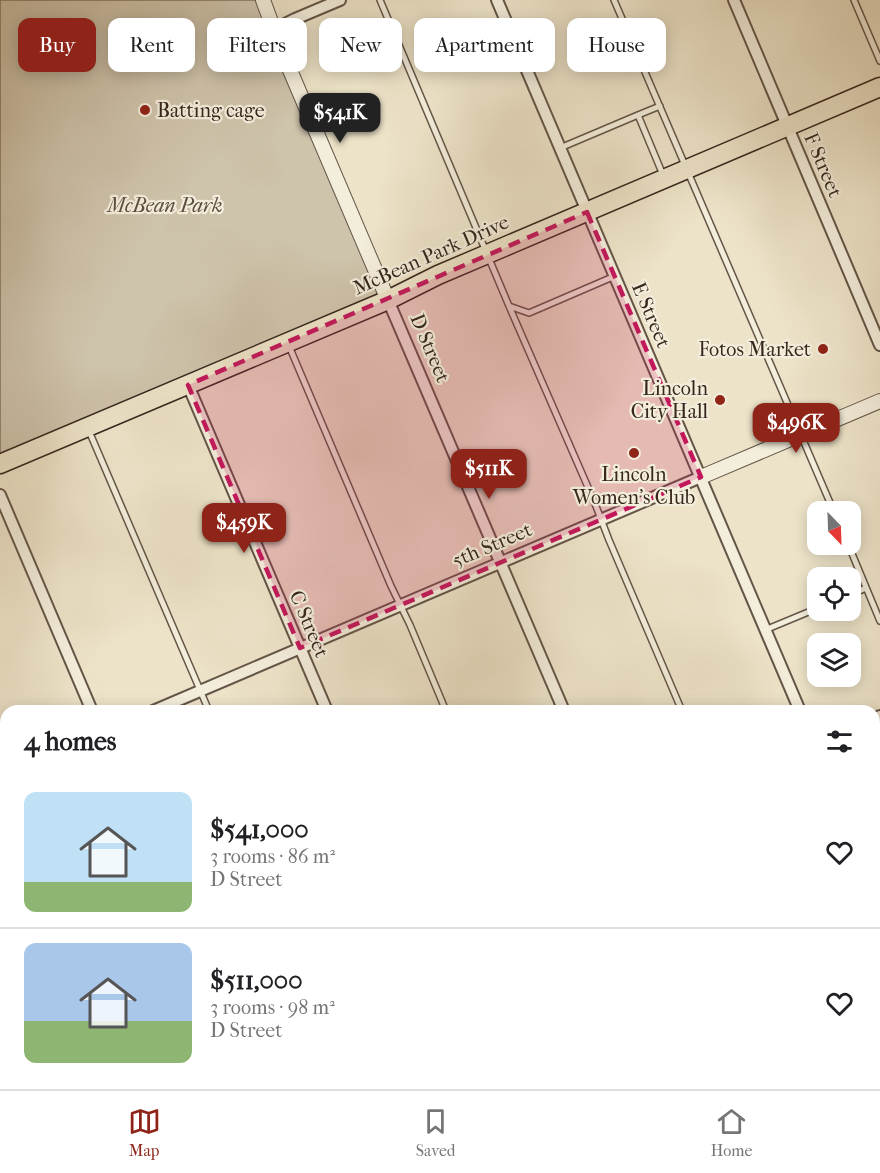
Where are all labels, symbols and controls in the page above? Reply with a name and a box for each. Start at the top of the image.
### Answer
chip: Buy [18,18,96,72]
chip: Rent [108,18,195,72]
chip: Filters [207,18,307,72]
chip: New [319,18,402,72]
chip: Apartment [414,18,555,72]
chip: House [567,18,666,72]
pin: $541K [298,93,382,144]
place label: Batting cage [157,99,265,122]
text: $541K [313,101,367,124]
marker: Batting cage [138,103,152,117]
street label: F Street [799,129,847,201]
park label: McBean Park [106,194,222,217]
street label: McBean Park Drive [350,210,512,300]
street label: E Street [627,279,675,351]
street label: D Street [405,310,455,386]
place label: Fotos Market [698,338,811,361]
marker: Fotos Market [816,342,830,356]
place label: Lincoln City Hall [631,377,708,423]
marker: Lincoln City Hall [713,393,727,407]
pin: $496K [754,403,838,454]
text: $496K [767,411,825,434]
marker: Lincoln Women's Club [627,446,641,460]
pin: $511K [447,449,531,500]
text: $511K [465,457,513,480]
place label: Lincoln Women's Club [572,463,695,509]
north arrow [807,501,861,555]
map controls [807,501,861,687]
pin: $459K [202,503,286,554]
text: $459K [216,511,272,534]
street label: 5th Street [449,518,535,572]
button: locate [807,567,861,621]
street label: C Street [285,587,333,661]
button: layers [807,633,861,687]
icon: filters [823,725,856,758]
text: 4 homes [24,726,116,757]
text: $541,000 [210,814,309,845]
icon: home [72,816,144,888]
icon: heart [823,836,856,869]
text: 3 rooms · 86 m² [210,845,335,868]
text: D Street [210,868,282,891]
text: $511,000 [210,965,303,996]
icon: home [72,967,144,1039]
icon: heart [823,987,856,1020]
text: 3 rooms · 98 m² [210,996,335,1019]
text: D Street [210,1019,282,1042]
tab: Map [128,1105,161,1160]
tab: Saved [416,1105,456,1160]
tab: Home [711,1105,752,1160]

